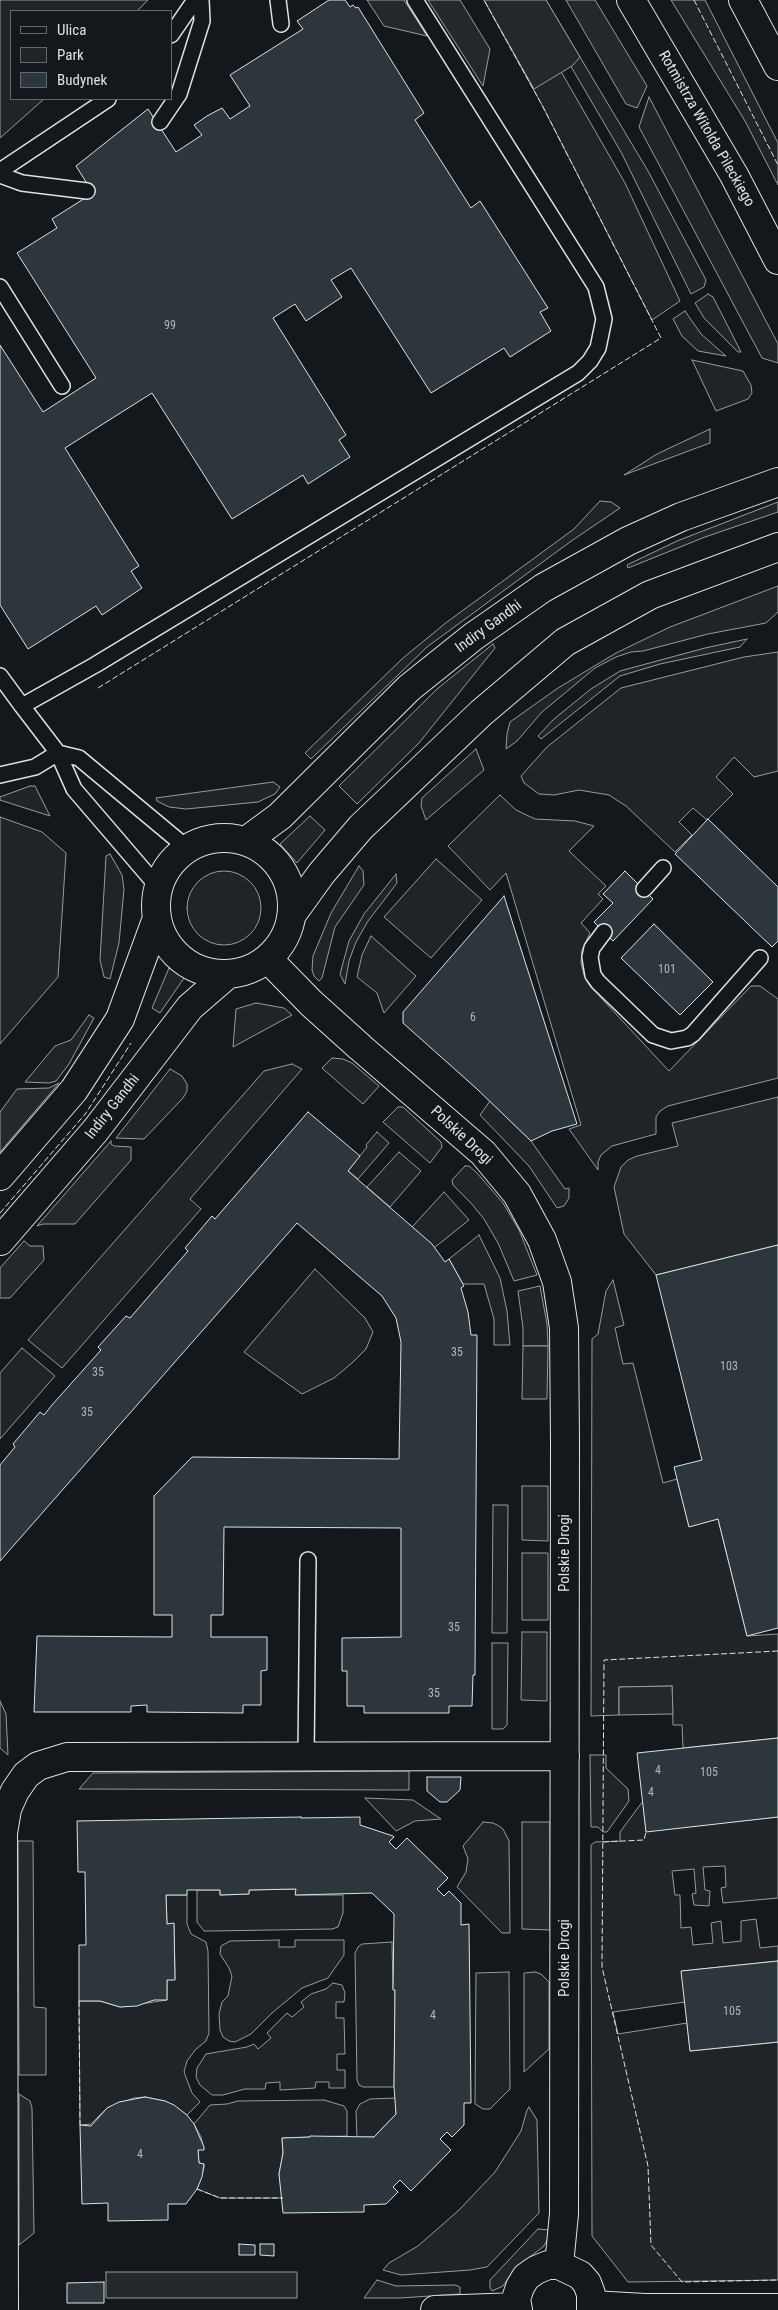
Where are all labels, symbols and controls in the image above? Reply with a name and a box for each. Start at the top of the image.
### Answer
legend [10,10,172,100]
text: Ulica [57,21,86,39]
text: Park [57,46,84,64]
street label: Rotmistrza Witolda Pileckiego [654,48,758,210]
text: Budynek [57,71,107,89]
house number: 99 [164,319,176,333]
street label: Indiry Gandhi [452,597,526,657]
house number: 101 [658,963,676,977]
house number: 6 [470,1011,476,1025]
street label: Indiry Gandhi [82,1071,144,1143]
street label: Polskie Drogi [426,1103,496,1169]
house number: 35 [451,1346,463,1360]
house number: 103 [720,1360,738,1374]
house number: 35 [92,1366,104,1380]
house number: 35 [81,1406,93,1420]
street label: Polskie Drogi [556,1514,574,1592]
house number: 35 [448,1621,460,1635]
house number: 35 [428,1687,440,1701]
house number: 4 [655,1764,661,1778]
house number: 105 [700,1766,718,1780]
house number: 4 [648,1786,654,1800]
street label: Polskie Drogi [556,1919,574,1997]
house number: 105 [723,2005,741,2019]
house number: 4 [430,2009,436,2023]
house number: 4 [137,2148,143,2162]

